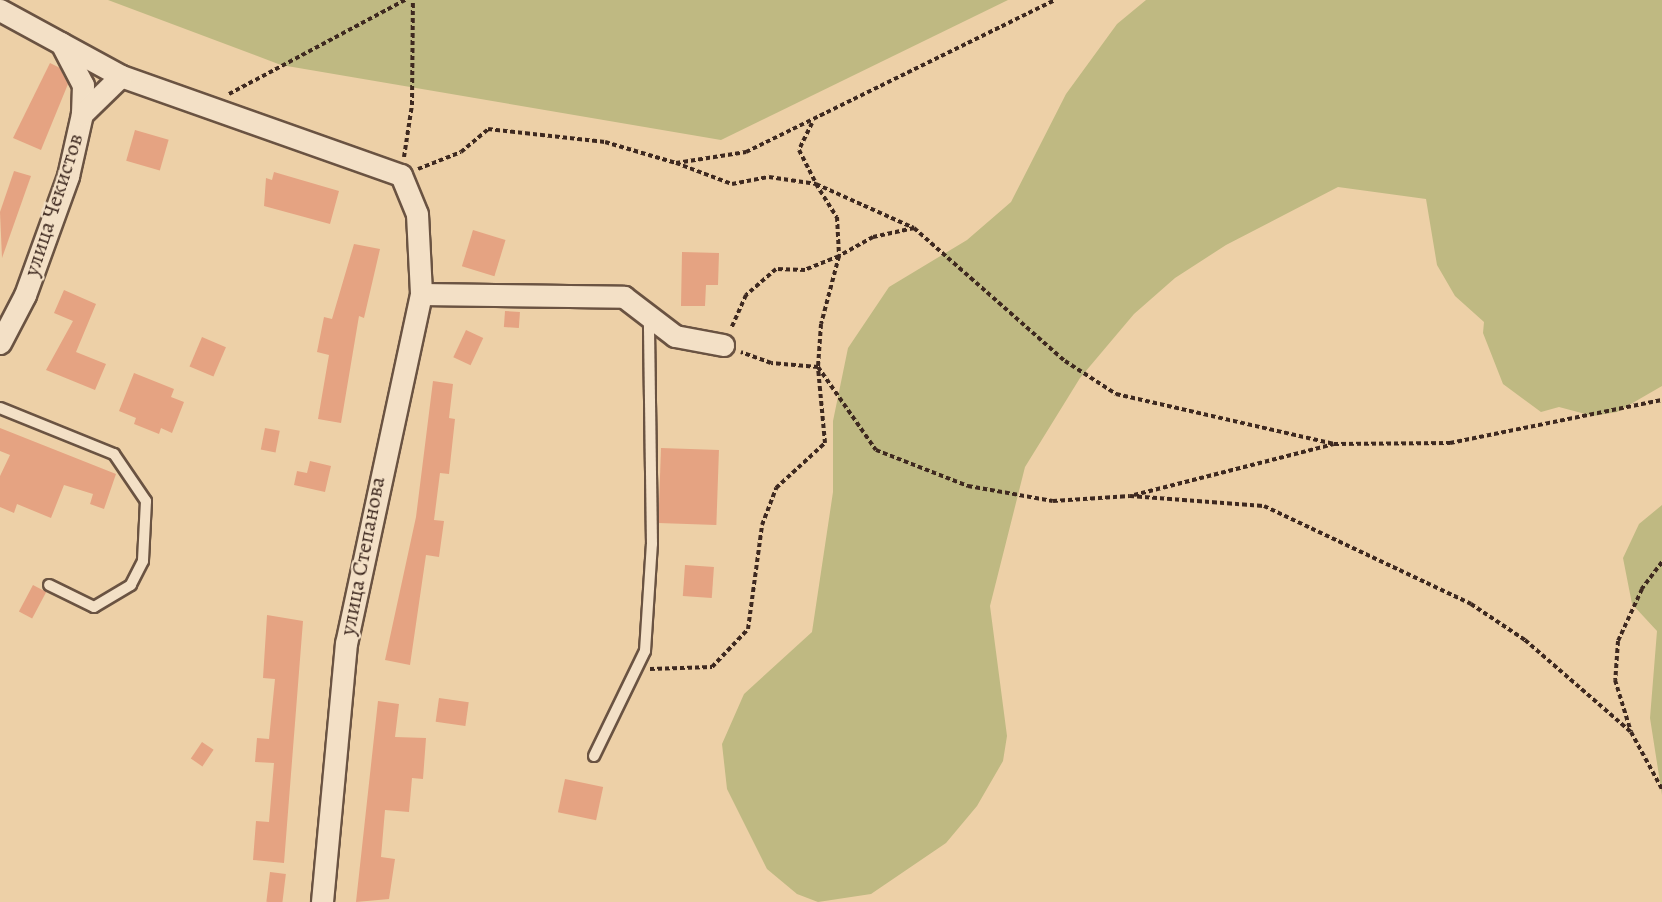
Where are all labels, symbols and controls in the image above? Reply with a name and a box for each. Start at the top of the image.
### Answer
street label: улица Чекистов [19,130,89,280]
street label: улица Степанова [335,474,391,638]

